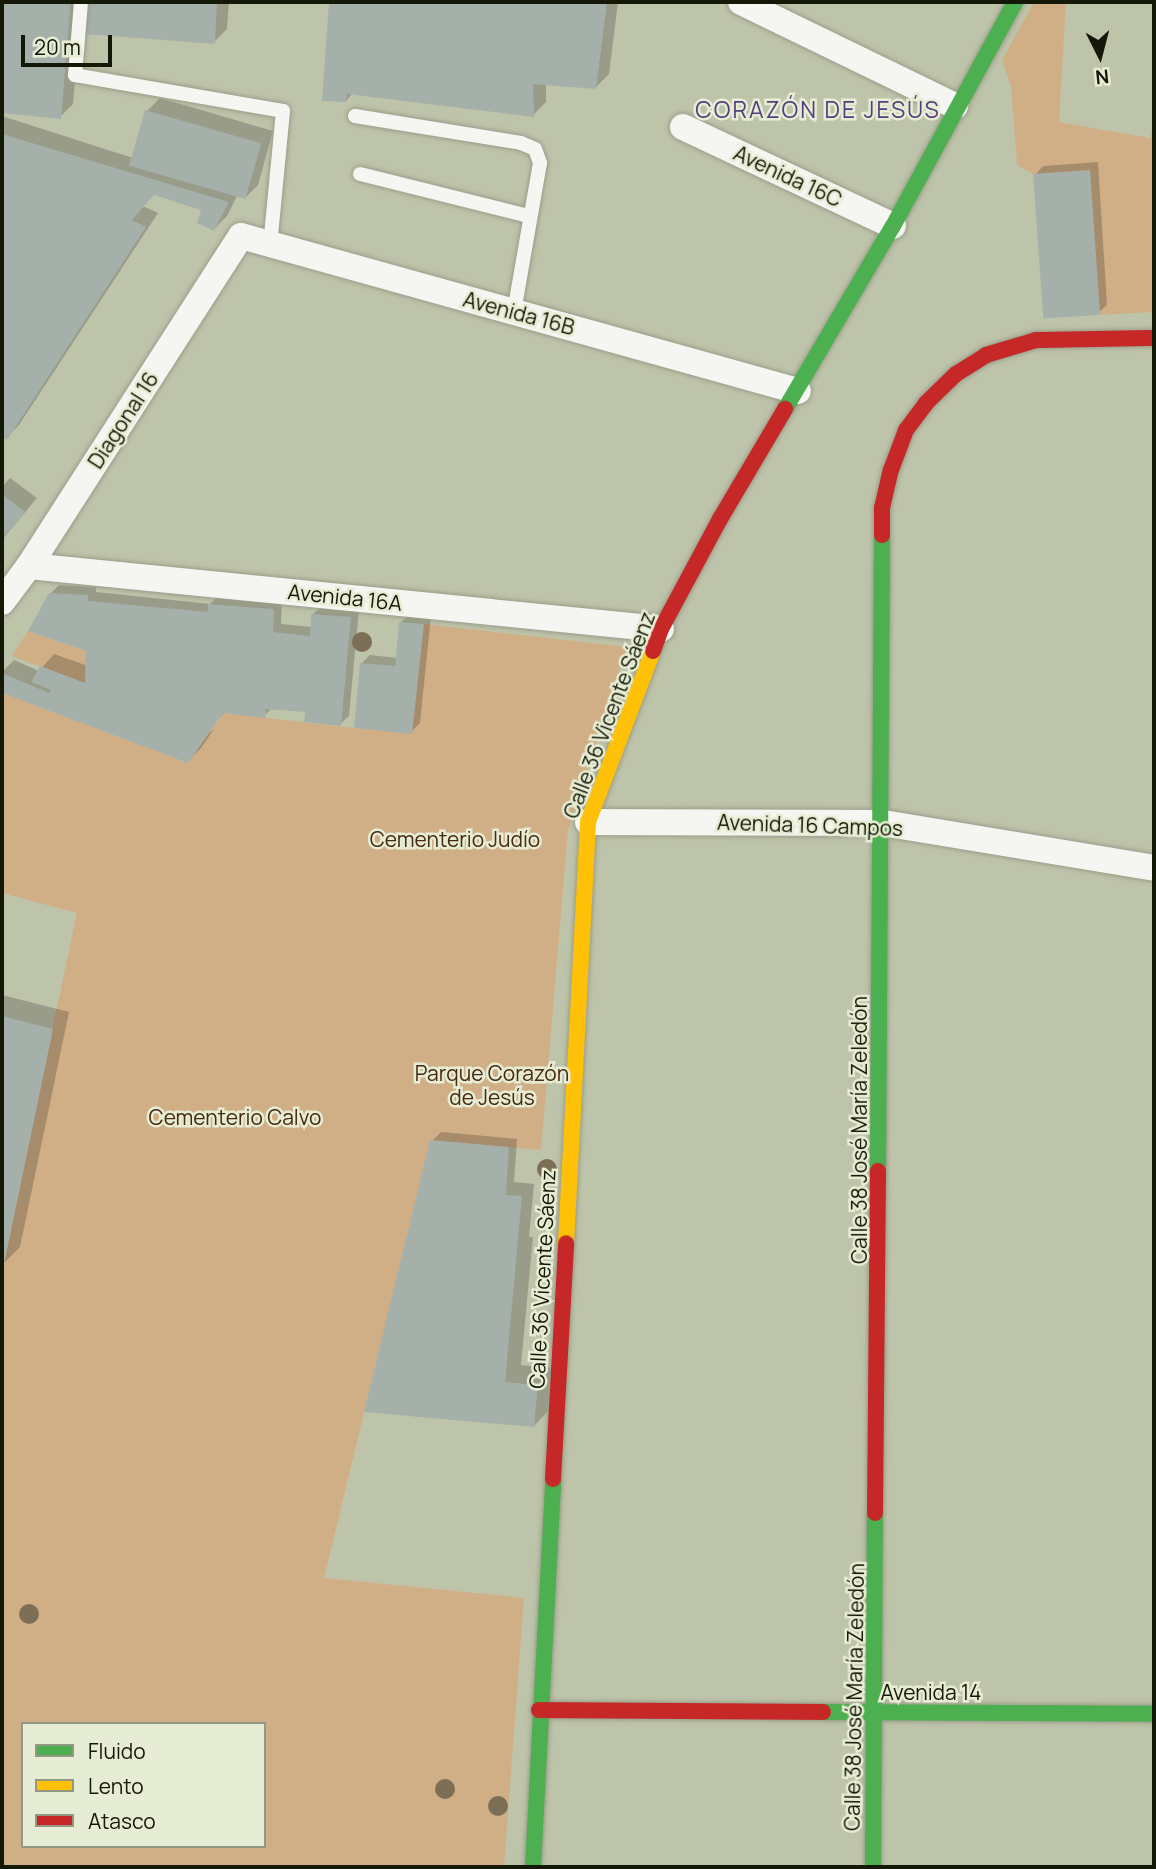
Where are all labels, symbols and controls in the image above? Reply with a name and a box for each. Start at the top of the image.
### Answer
scale bar [24,21,116,65]
north arrow [1065,21,1135,91]
text: 20 m [34,33,81,61]
text: N [1094,63,1110,91]
district label: CORAZÓN DE JESÚS [697,95,939,123]
street label: Avenida 16C [730,140,846,212]
street label: Avenida 16B [460,286,578,340]
street label: Diagonal 16 [82,367,164,473]
street label: Avenida 16A [287,578,403,616]
street label: Calle 36 Vicente Sáenz [558,608,660,822]
street label: Avenida 16 Campos [717,809,903,841]
park label: Cementerio Judío [370,826,540,852]
street label: Calle 38 José María Zeledón [846,996,872,1264]
park label: Parque Corazón de Jesús [415,1060,569,1110]
park label: Cementerio Calvo [149,1104,321,1130]
street label: Calle 36 Vicente Sáenz [524,1169,560,1389]
street label: Calle 38 José María Zeledón [839,1563,869,1831]
street label: Avenida 14 [881,1679,981,1705]
legend [21,1722,266,1848]
text: Fluido [88,1737,146,1765]
text: Lento [88,1772,144,1800]
text: Atasco [88,1807,156,1835]

